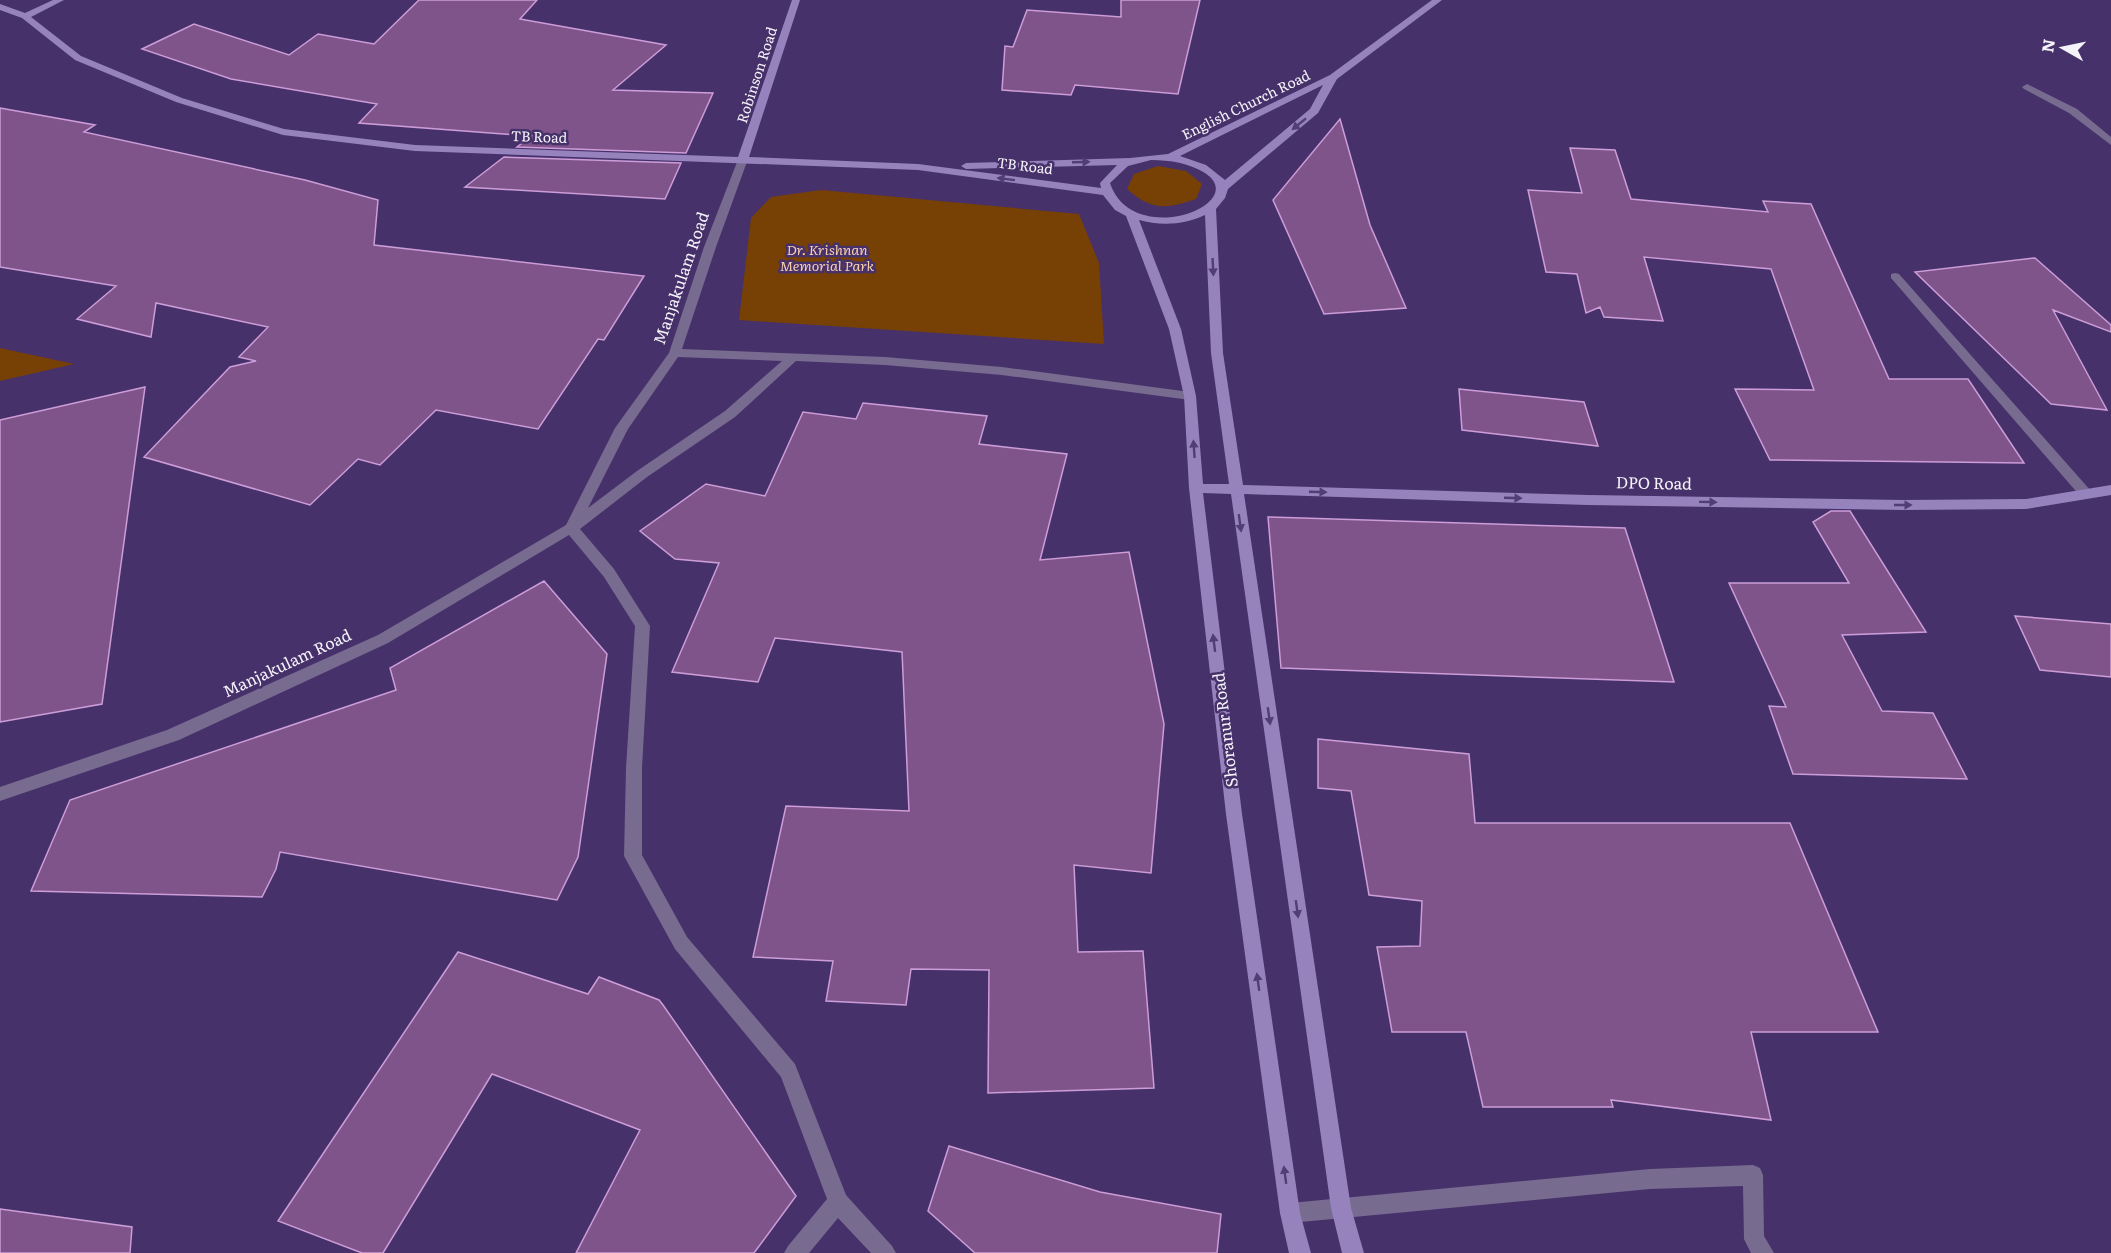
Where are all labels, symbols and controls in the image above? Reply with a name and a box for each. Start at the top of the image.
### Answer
north arrow [2033,18,2093,78]
street label: Robinson Road [731,24,781,125]
text: N [2034,37,2060,54]
street label: English Church Road [1178,64,1313,144]
one-way arrow [1292,117,1307,129]
street label: TB Road [511,125,568,147]
street label: TB Road [996,152,1055,178]
one-way arrow [1072,158,1091,167]
one-way arrow [997,174,1016,183]
street label: Manjakulam Road [646,208,714,347]
park label: Dr. Krishnan Memorial Park [780,239,874,275]
one-way arrow [1209,257,1218,276]
one-way arrow [1189,439,1198,458]
street label: DPO Road [1616,469,1692,495]
one-way arrow [1308,488,1327,497]
one-way arrow [1503,493,1522,503]
one-way arrow [1698,497,1717,507]
one-way arrow [1893,500,1912,510]
one-way arrow [1236,514,1245,533]
street label: Manjakulam Road [219,622,355,702]
one-way arrow [1210,633,1219,652]
street label: Shoranur Road [1205,671,1243,789]
one-way arrow [1264,706,1273,725]
one-way arrow [1293,899,1302,918]
one-way arrow [1253,972,1263,991]
one-way arrow [1280,1165,1290,1184]

